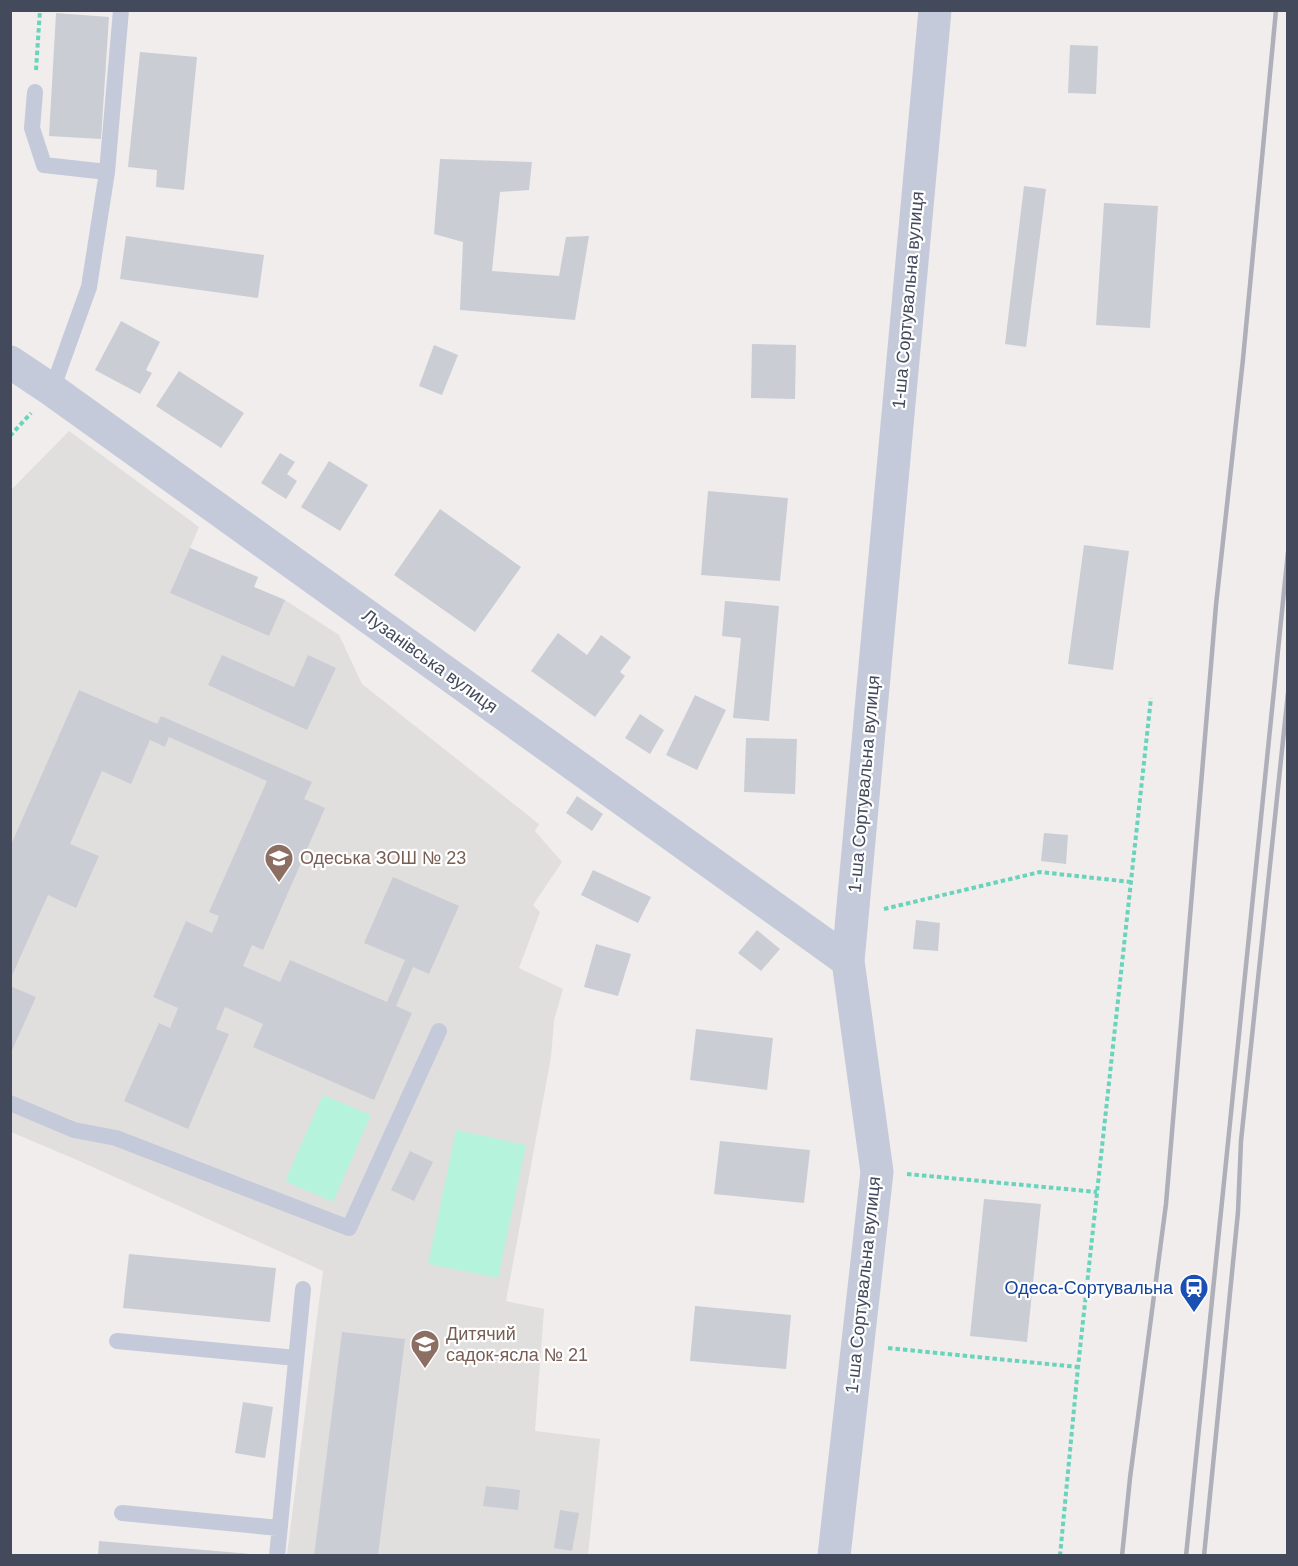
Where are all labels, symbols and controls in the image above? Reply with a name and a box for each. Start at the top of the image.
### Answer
street label: 1-ша Сортувальна вулиця [889,190,927,410]
street label: Лузанівська вулиця [358,605,502,717]
street label: 1-ша Сортувальна вулиця [845,674,883,894]
school or university icon: Одеська ЗОШ № 23 [263,842,295,884]
place label: Одеська ЗОШ № 23 [300,848,466,868]
street label: 1-ша Сортувальна вулиця [842,1175,884,1395]
station icon: Одеса-Сортувальна [1178,1272,1210,1314]
place label: Одеса-Сортувальна [1005,1278,1174,1298]
place label: Дитячий садок-ясла № 21 [446,1324,588,1365]
school or university icon: Дитячий садок-ясла № 21 [409,1328,441,1370]

